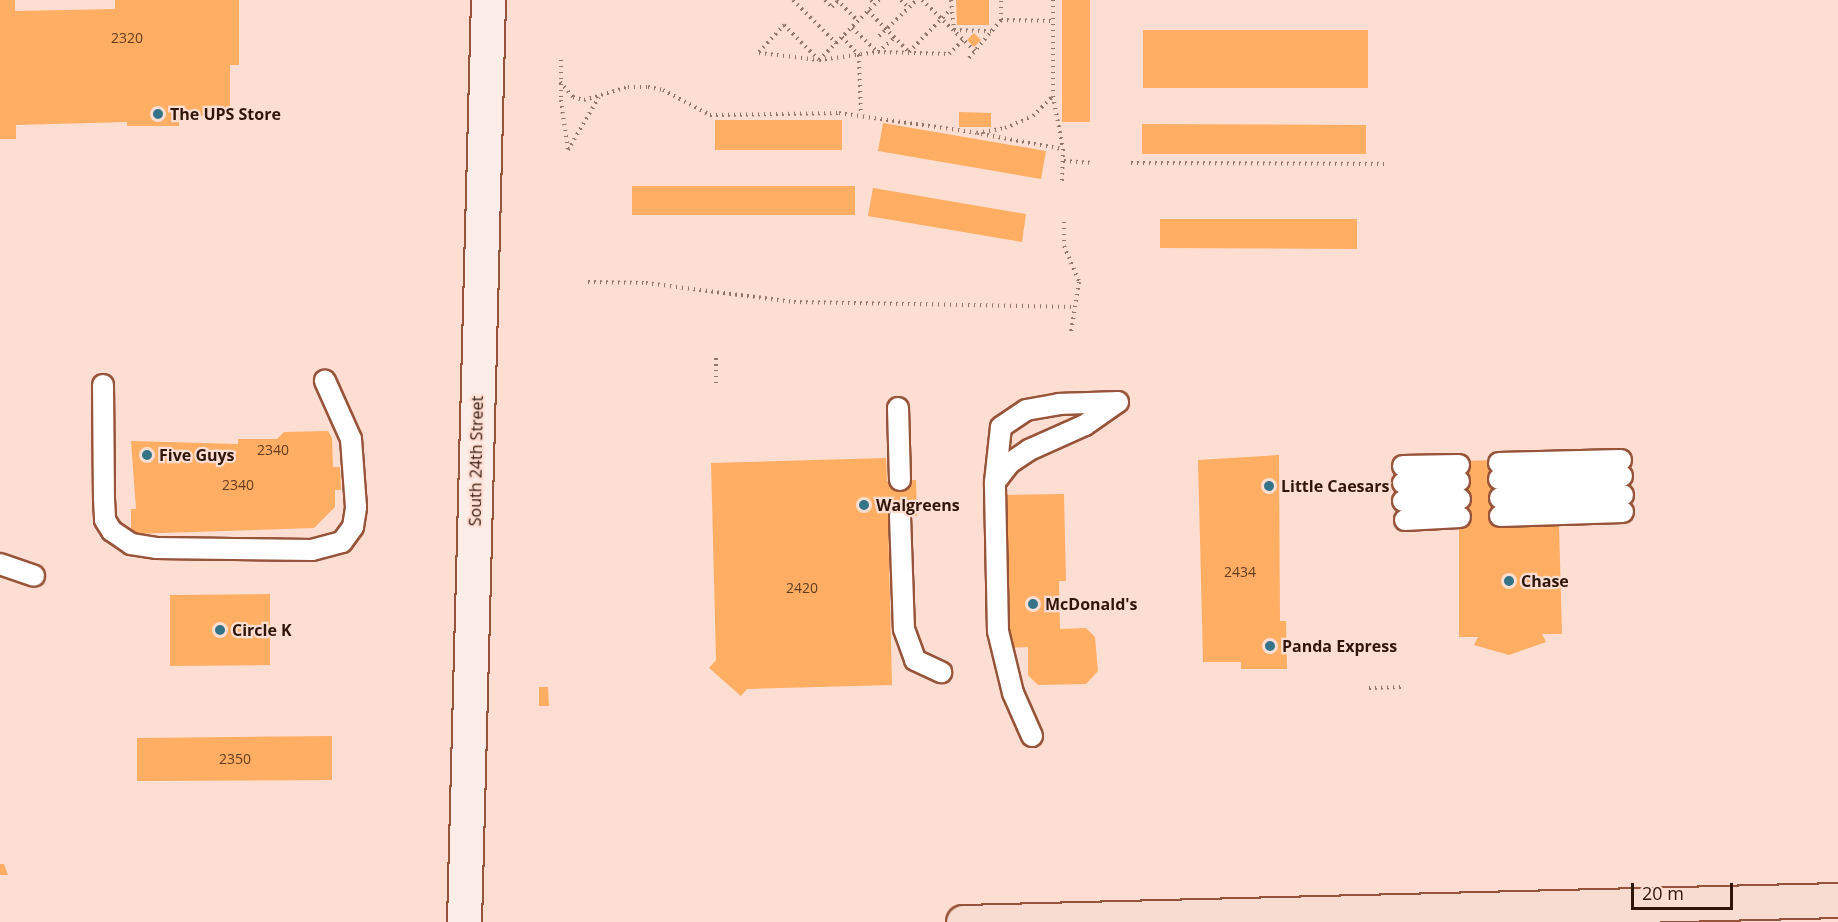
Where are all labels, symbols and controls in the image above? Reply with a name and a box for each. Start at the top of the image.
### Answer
house number: 2320 [111,30,143,46]
place label: The UPS Store [170,104,281,124]
marker: The UPS Store [151,107,165,121]
street label: South 24th Street [465,396,487,526]
house number: 2340 [257,442,289,458]
place label: Five Guys [159,445,235,465]
marker: Five Guys [140,448,154,462]
place label: Little Caesars [1281,476,1389,496]
house number: 2340 [222,477,254,493]
marker: Little Caesars [1262,479,1276,493]
place label: Walgreens [876,495,960,515]
marker: Walgreens [857,498,871,512]
house number: 2434 [1224,564,1256,580]
place label: Chase [1521,571,1569,591]
marker: Chase [1502,574,1516,588]
house number: 2420 [786,580,818,596]
place label: McDonald's [1045,594,1137,614]
marker: McDonald's [1026,597,1040,611]
place label: Circle K [232,620,292,640]
marker: Circle K [213,623,227,637]
place label: Panda Express [1282,636,1397,656]
marker: Panda Express [1263,639,1277,653]
house number: 2350 [219,751,251,767]
scale bar [1634,871,1736,909]
text: 20 m [1642,881,1684,905]

